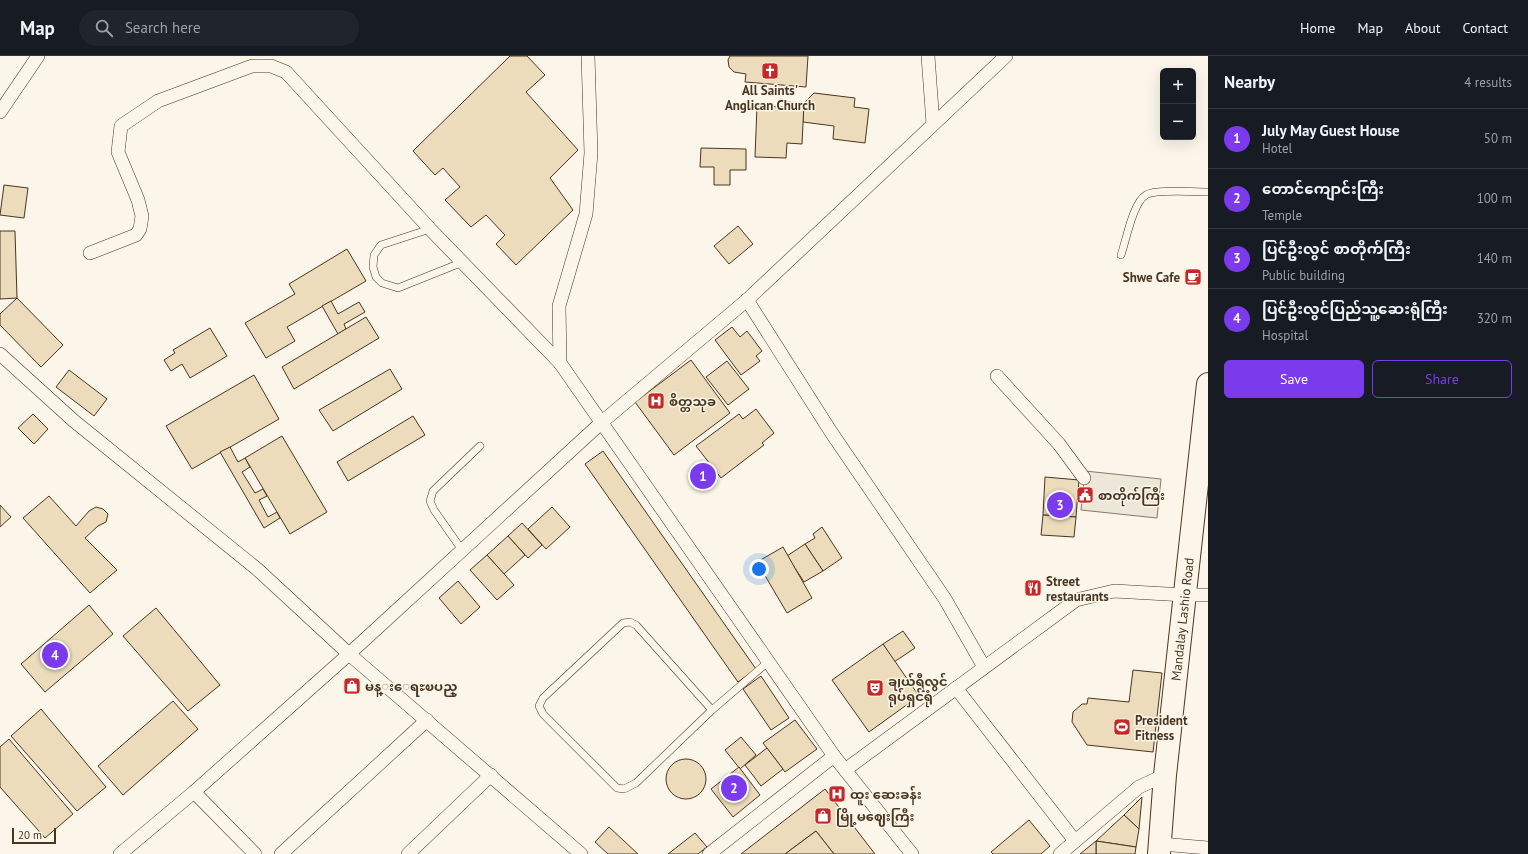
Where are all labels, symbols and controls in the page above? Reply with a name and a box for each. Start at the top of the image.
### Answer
search box [79,10,359,46]
text: Map [20,16,55,40]
icon: search [93,17,115,39]
text: Search here [125,18,201,37]
text: Home [1300,19,1335,37]
text: Map [1357,19,1383,37]
text: About [1405,19,1441,37]
text: Contact [1463,19,1508,37]
church icon: All Saints' Anglican Church [760,61,780,81]
map controls [1160,68,1196,140]
button: + [1160,68,1196,104]
text: Nearby [1224,71,1275,93]
text: 4 results [1464,74,1512,91]
place label: All Saints' Anglican Church [725,82,815,114]
button: − [1160,104,1196,140]
text: July May Guest House [1262,121,1400,140]
text: 1 [1233,130,1241,147]
text: 50 m [1484,130,1512,147]
text: Hotel [1262,140,1292,157]
text: တောင်ကျောင်းကြီး [1262,179,1384,198]
text: 2 [1233,190,1241,207]
text: 100 m [1477,190,1512,207]
text: Temple [1262,207,1302,224]
text: ပြင်ဦးလွင် စာတိုက်ကြီး [1262,239,1411,258]
text: 3 [1233,250,1241,267]
text: 140 m [1477,250,1512,267]
cafe icon: Shwe Cafe [1183,267,1203,287]
text: Public building [1262,267,1345,284]
place label: Shwe Cafe [1123,269,1180,286]
text: ပြင်ဦးလွင်ပြည်သူ့ဆေးရုံကြီး [1262,299,1448,318]
text: 4 [1233,310,1241,327]
text: 320 m [1477,310,1512,327]
text: Hospital [1262,327,1308,344]
button: Save [1224,360,1364,398]
button: Share [1372,360,1512,398]
hospital icon: စိတ္တသုခ [646,391,666,411]
place label: စိတ္တသုခ [669,393,716,413]
pin: 1 [690,461,716,491]
public building icon: စာတိုက်ကြီး [1075,485,1095,505]
place label: စာတိုက်ကြီး [1098,486,1165,507]
pin: 3 [1047,490,1073,520]
street label: Mandalay Lashio Road [1167,557,1198,682]
your location [749,559,769,579]
place label: Street restaurants [1046,573,1109,605]
restaurant icon: Street restaurants [1023,578,1043,598]
pin: 4 [42,640,68,670]
place label: ချယ်ရီလွင် ရုပ်ရှင်ရုံ [888,672,948,708]
shop icon: မန္းေရႊၿပည္ [342,676,362,696]
place label: မန္းေရႊၿပည္ [365,678,457,697]
theatre icon: ချယ်ရီလွင် ရုပ်ရှင်ရုံ [865,678,885,698]
place label: President Fitness [1135,712,1188,744]
sports icon: President Fitness [1112,717,1132,737]
pin: 2 [721,773,747,803]
hospital icon: ထူး ဆေးခန်း [827,784,847,804]
place label: ထူး ဆေးခန်း [850,785,922,806]
shop icon: မြို့မဈေးကြီး [813,806,833,826]
place label: မြို့မဈေးကြီး [836,808,915,827]
scale bar [12,826,56,845]
text: 20 m [18,828,42,842]

